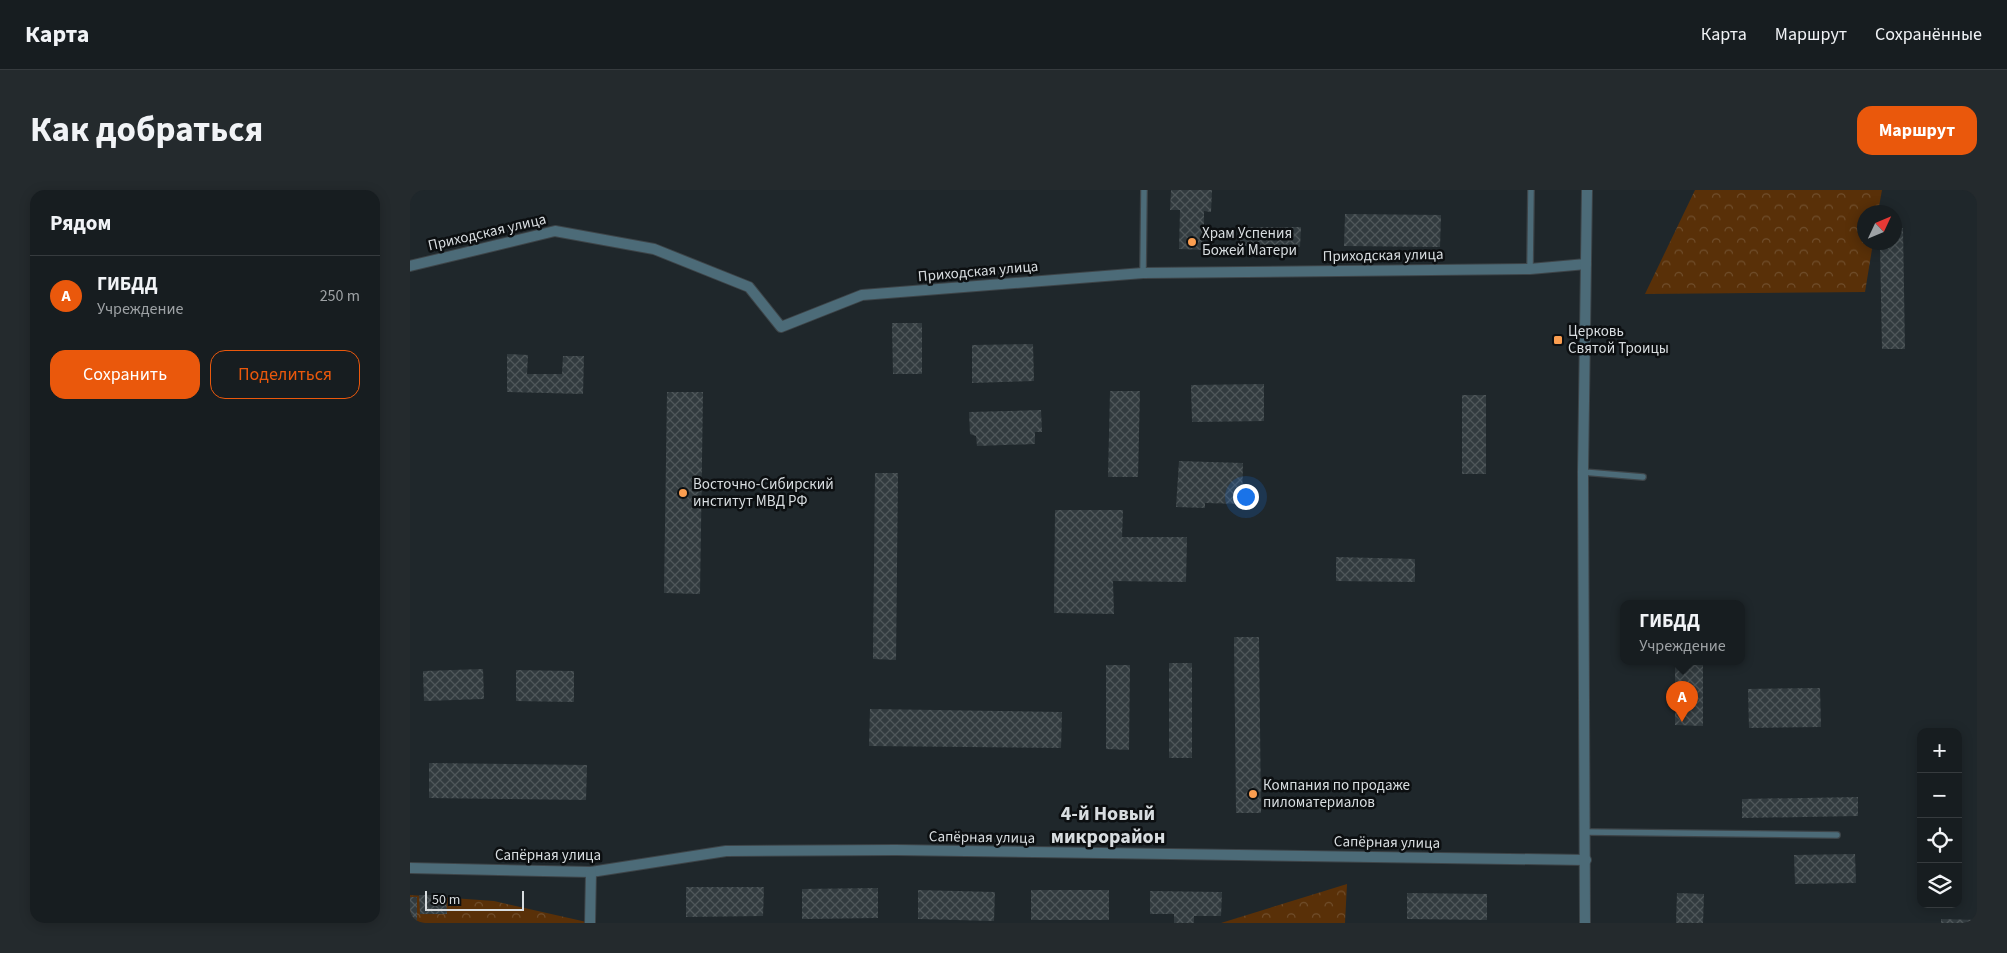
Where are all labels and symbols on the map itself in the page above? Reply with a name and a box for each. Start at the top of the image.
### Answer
north arrow [1857,205,1902,250]
street label: Приходская улица [426,209,548,256]
place label: Храм Успения Божей Матери [1202,223,1297,261]
marker: Храм Успения Божей Матери [1186,236,1198,248]
street label: Приходская улица [1322,244,1444,267]
street label: Приходская улица [917,256,1039,287]
place label: Церковь Святой Троицы [1568,321,1669,359]
marker: Церковь Святой Троицы [1552,334,1564,346]
place label: Восточно-Сибирский институт МВД РФ [693,474,834,512]
your location [1233,484,1259,510]
marker: Восточно-Сибирский институт МВД РФ [677,487,689,499]
pin: A [1666,681,1698,722]
place label: Компания по продаже пиломатериалов [1263,775,1410,813]
marker: Компания по продаже пиломатериалов [1247,788,1259,800]
district label: 4-й Новый микрорайон [1051,800,1165,851]
street label: Сапёрная улица [929,826,1035,849]
street label: Сапёрная улица [1334,831,1440,854]
street label: Сапёрная улица [495,845,601,866]
scale bar [425,888,524,911]

